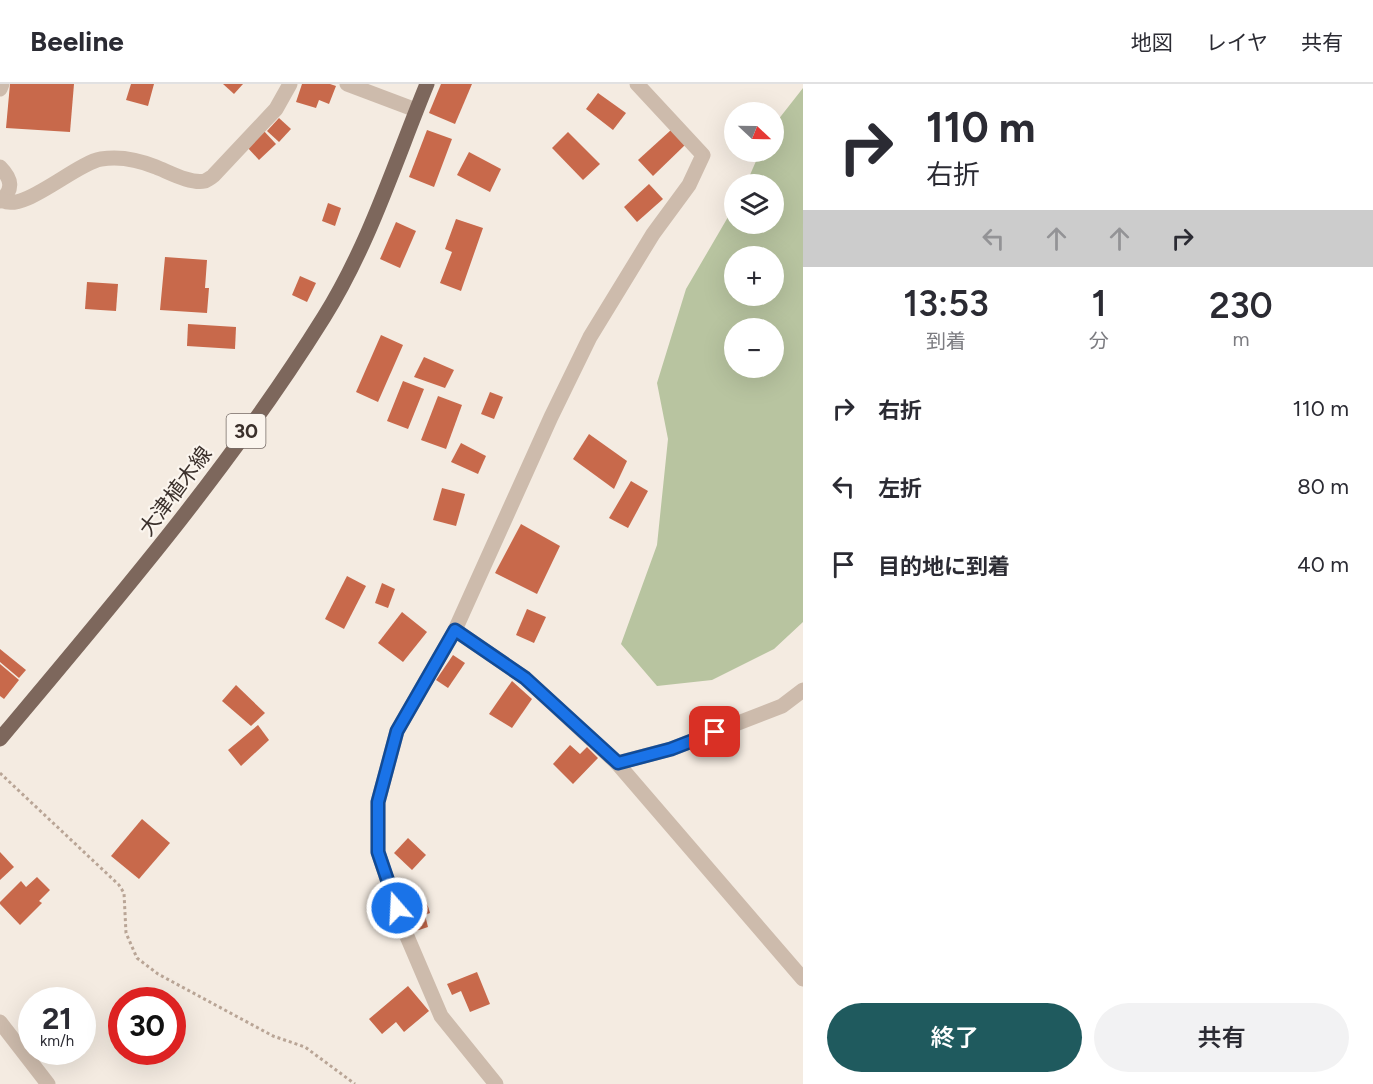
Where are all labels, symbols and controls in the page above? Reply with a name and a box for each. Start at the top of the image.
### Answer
text: Beeline [30,24,124,58]
text: 地図 [1131,30,1173,55]
text: レイヤ [1206,30,1268,55]
text: 共有 [1301,30,1343,55]
north arrow [724,102,784,162]
map controls [724,102,784,378]
text: 110 m [926,102,1035,153]
icon: right [827,108,905,186]
text: 右折 [926,158,980,191]
button: layers [724,174,784,234]
icon: left [977,222,1010,255]
icon: ahead [1040,222,1073,255]
icon: ahead [1103,222,1136,255]
icon: right [1166,222,1199,255]
button: + [724,246,784,306]
text: 13:53 [903,282,989,325]
text: 1 [1091,282,1107,325]
text: 230 [1209,284,1273,327]
button: − [724,318,784,378]
text: m [1232,327,1250,351]
text: 到着 [926,329,966,353]
text: 分 [1089,329,1109,353]
icon: right [827,392,860,425]
text: 110 m [1293,395,1349,422]
text: 右折 [878,397,922,424]
road number: 30 [226,414,266,448]
street label: 大津植木線 [133,442,217,540]
icon: left [827,470,860,503]
text: 80 m [1297,473,1349,500]
text: 左折 [878,475,922,502]
icon: arrive [827,548,860,581]
text: 40 m [1297,551,1349,578]
text: 目的地に到着 [878,553,1010,580]
pin [689,706,740,757]
icon: arrive [698,715,731,748]
position arrow [365,876,429,940]
speed limit sign: 30 [108,987,186,1065]
text: 21 [42,1000,72,1037]
button: 終了 [827,1003,1082,1072]
button: 共有 [1094,1003,1349,1072]
text: km/h [40,1032,74,1050]

